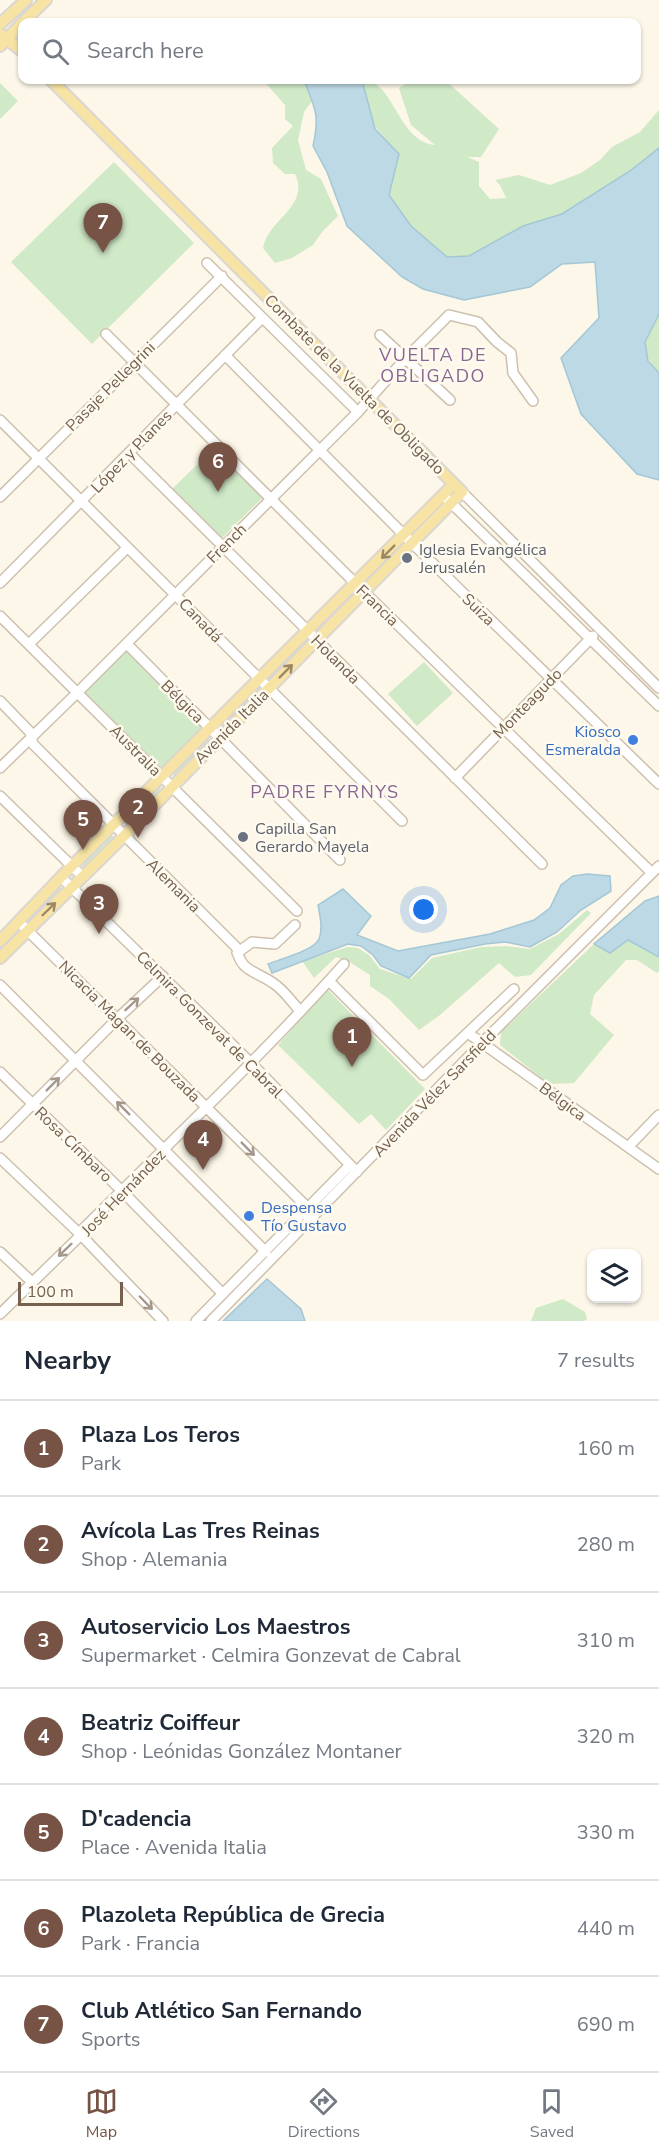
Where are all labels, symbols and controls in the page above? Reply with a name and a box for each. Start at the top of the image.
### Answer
search box [18,18,641,84]
icon: search [39,35,72,68]
text: Search here [87,36,204,66]
pin: 7 [84,204,122,253]
street label: Combate de la Vuelta de Obligado [259,290,449,480]
street label: Pasaje Pellegrini [61,337,160,436]
district label: VUELTA DE OBLIGADO [378,343,487,388]
street label: López y Planes [86,405,177,498]
pin: 6 [198,442,238,492]
street label: French [202,519,252,569]
place label: Iglesia Evangélica Jerusalén [418,539,547,579]
one-way arrow [381,544,395,559]
marker: Iglesia Evangélica Jerusalén [400,551,414,565]
street label: Francia [351,580,403,631]
street label: Suiza [457,588,500,631]
street label: Canadá [173,593,227,648]
street label: Holanda [306,630,365,689]
one-way arrow [278,663,293,678]
street label: Monteagudo [488,663,567,744]
street label: Bélgica [156,675,209,728]
street label: Avenida Italia [189,684,274,769]
street label: Australia [105,720,166,781]
place label: Kiosco Esmeralda [545,721,621,761]
marker: Kiosco Esmeralda [626,733,640,747]
district label: PADRE FYRNYS [250,780,400,804]
pin: 2 [118,788,158,838]
pin: 5 [64,800,103,850]
place label: Capilla San Gerardo Mayela [255,818,369,858]
marker: Capilla San Gerardo Mayela [236,830,250,844]
street label: Alemania [141,854,205,918]
pin: 3 [80,884,118,934]
your location [409,895,438,924]
one-way arrow [42,902,57,916]
street label: Celmira Gonzevat de Cabral [131,946,288,1103]
street label: Nicacia Magan de Bouzada [53,956,205,1108]
one-way arrow [124,998,139,1012]
pin: 1 [332,1018,372,1067]
street label: Avenida Vélez Sarsfield [368,1025,501,1162]
one-way arrow [46,1077,60,1092]
street label: Bélgica [535,1077,590,1126]
one-way arrow [115,1100,130,1115]
street label: Rosa Címbaro [30,1102,117,1188]
pin: 4 [184,1120,222,1170]
one-way arrow [240,1141,255,1156]
street label: José Hernández [76,1145,171,1242]
place label: Despensa Tío Gustavo [261,1197,347,1237]
marker: Despensa Tío Gustavo [242,1209,256,1223]
one-way arrow [58,1243,73,1258]
map controls [587,1249,641,1303]
button: layers [587,1249,641,1303]
scale bar [18,1279,123,1306]
text: 100 m [27,1281,74,1303]
one-way arrow [139,1295,153,1310]
text: Nearby [24,1343,111,1378]
text: 7 results [557,1347,635,1374]
text: Plaza Los Teros [81,1420,240,1450]
text: 1 [38,1435,50,1462]
text: 160 m [577,1435,635,1462]
text: Park [81,1450,121,1477]
text: Avícola Las Tres Reinas [81,1516,320,1546]
text: 2 [38,1531,50,1558]
text: 280 m [577,1531,635,1558]
text: Shop · Alemania [81,1546,228,1573]
text: Autoservicio Los Maestros [81,1612,350,1642]
text: 3 [38,1627,50,1654]
text: 310 m [577,1627,635,1654]
text: Supermarket · Celmira Gonzevat de Cabral [81,1642,461,1669]
text: Beatriz Coiffeur [81,1708,240,1738]
text: 4 [38,1723,50,1750]
text: 320 m [577,1723,635,1750]
text: Shop · Leónidas González Montaner [81,1738,402,1765]
text: D'cadencia [81,1804,191,1834]
text: 5 [38,1819,50,1846]
text: 330 m [577,1819,635,1846]
text: Place · Avenida Italia [81,1834,267,1861]
text: Plazoleta República de Grecia [81,1900,385,1930]
text: 6 [38,1915,50,1942]
text: 440 m [577,1915,635,1942]
text: Park · Francia [81,1930,200,1957]
text: Club Atlético San Fernando [81,1996,362,2026]
text: 7 [38,2011,50,2038]
text: 690 m [577,2011,635,2038]
text: Sports [81,2026,140,2053]
tab: Map [85,2085,118,2143]
tab: Directions [288,2085,360,2143]
tab: Saved [530,2085,574,2143]

